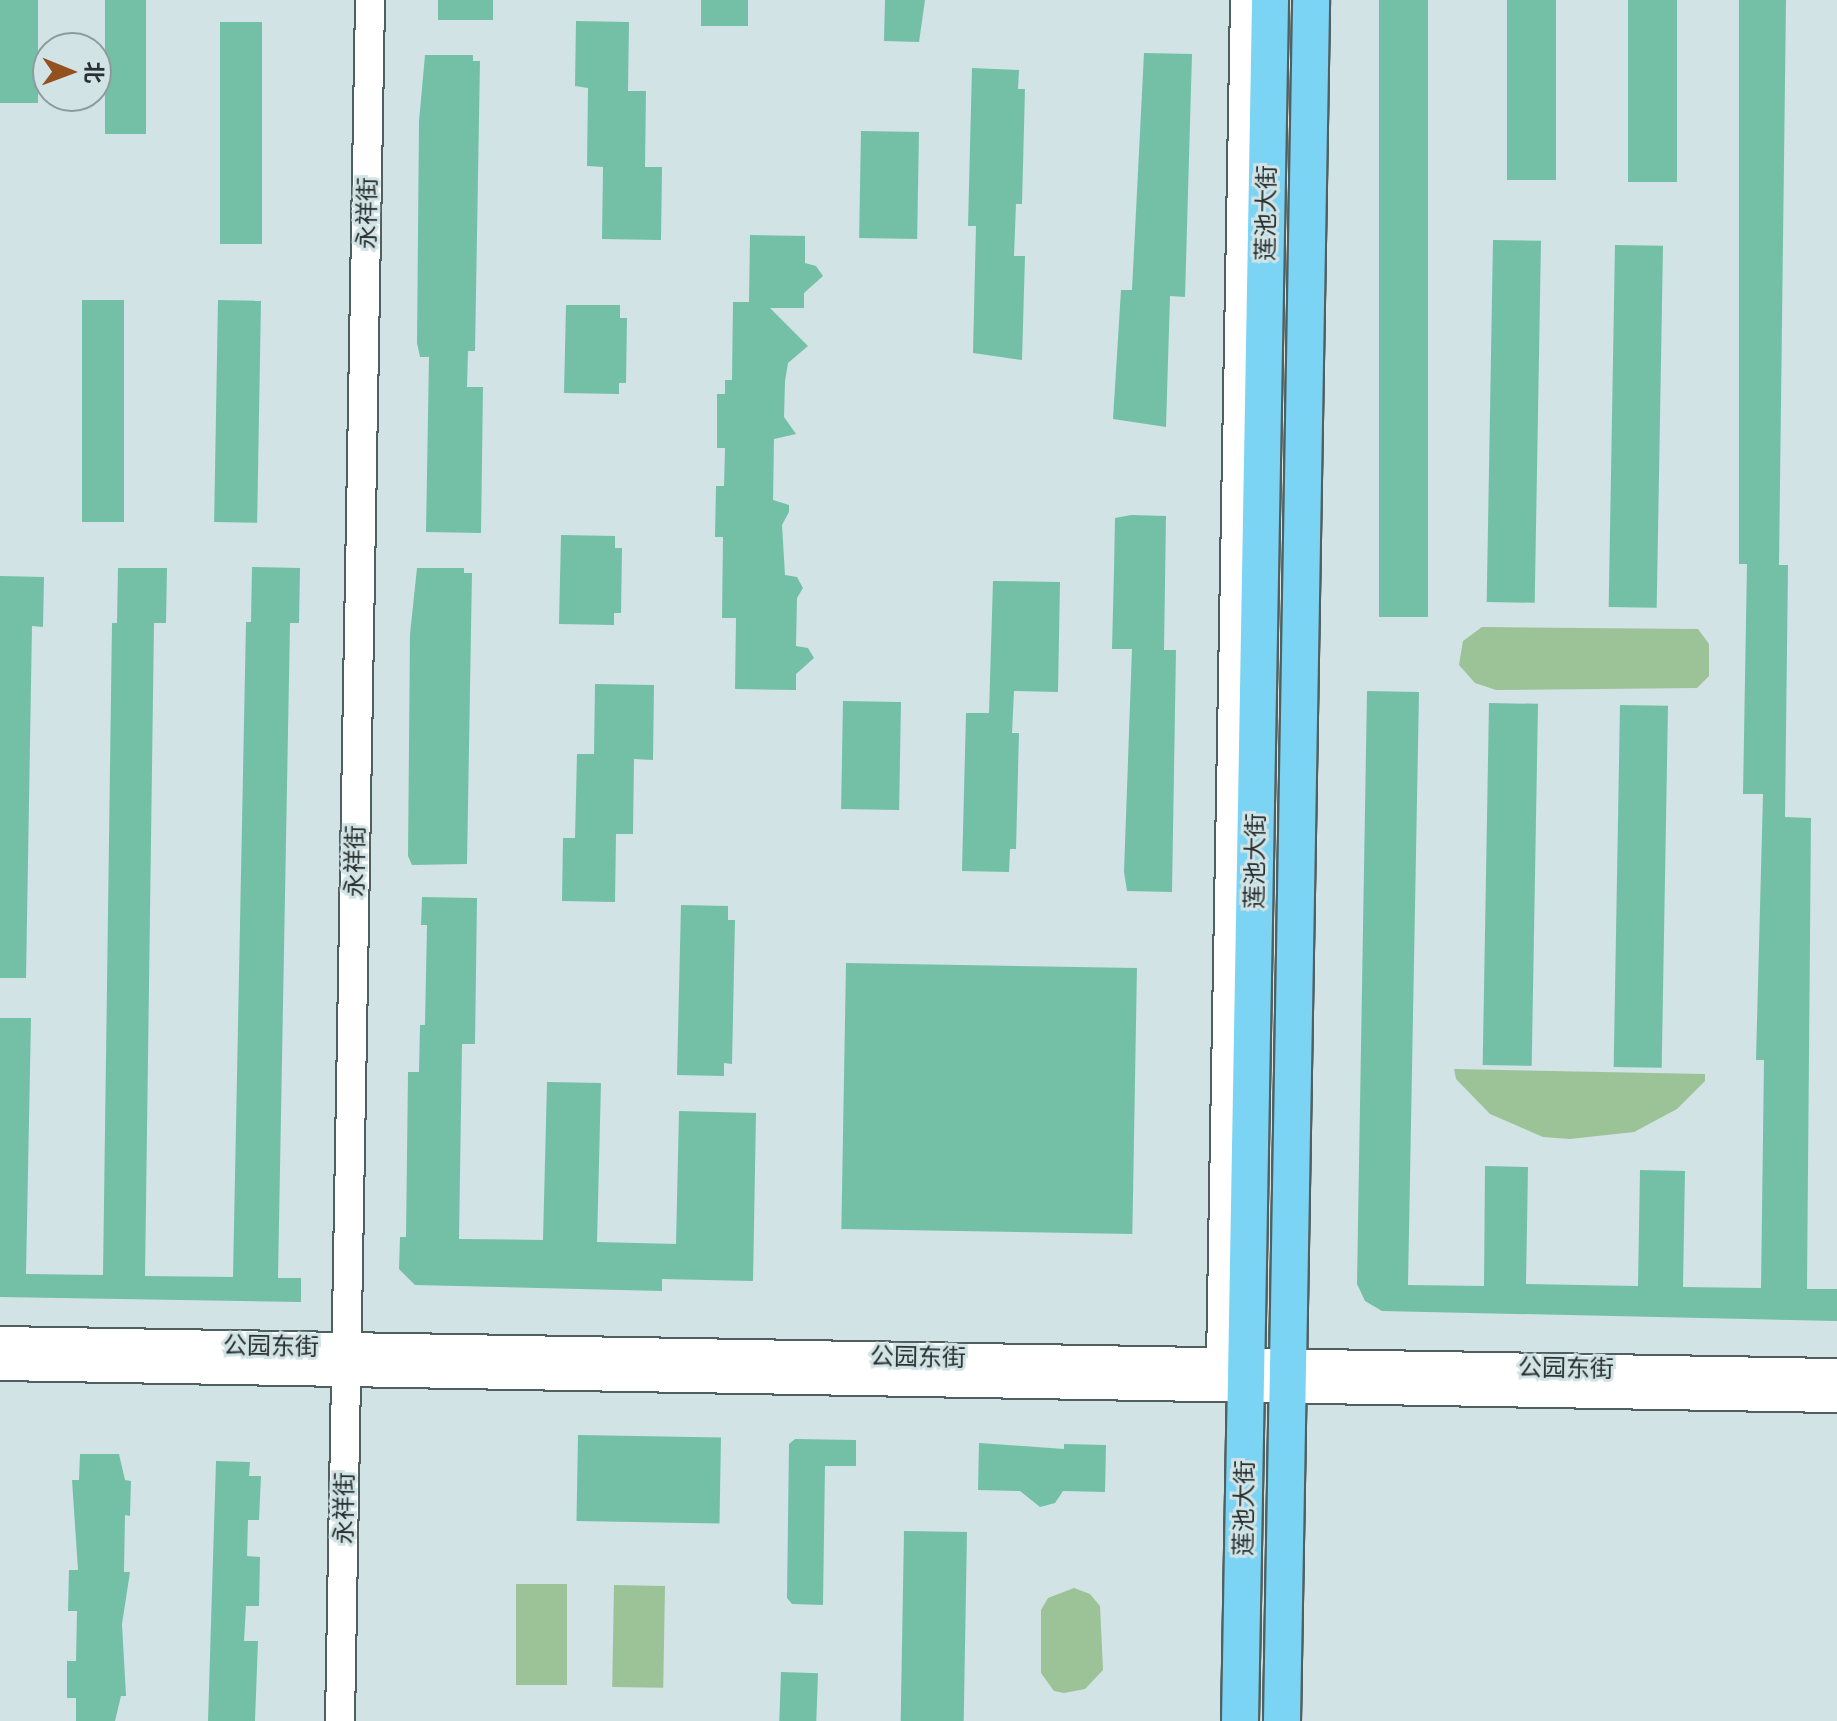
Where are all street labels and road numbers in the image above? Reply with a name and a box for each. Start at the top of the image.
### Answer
street label: 莲池大街 [1251,165,1281,261]
street label: 永祥街 [352,177,382,249]
street label: 莲池大街 [1240,813,1270,909]
street label: 永祥街 [340,825,370,897]
street label: 公园东街 [223,1331,319,1361]
street label: 公园东街 [870,1342,966,1372]
street label: 公园东街 [1518,1353,1614,1383]
street label: 莲池大街 [1229,1460,1259,1556]
street label: 永祥街 [329,1472,359,1544]

